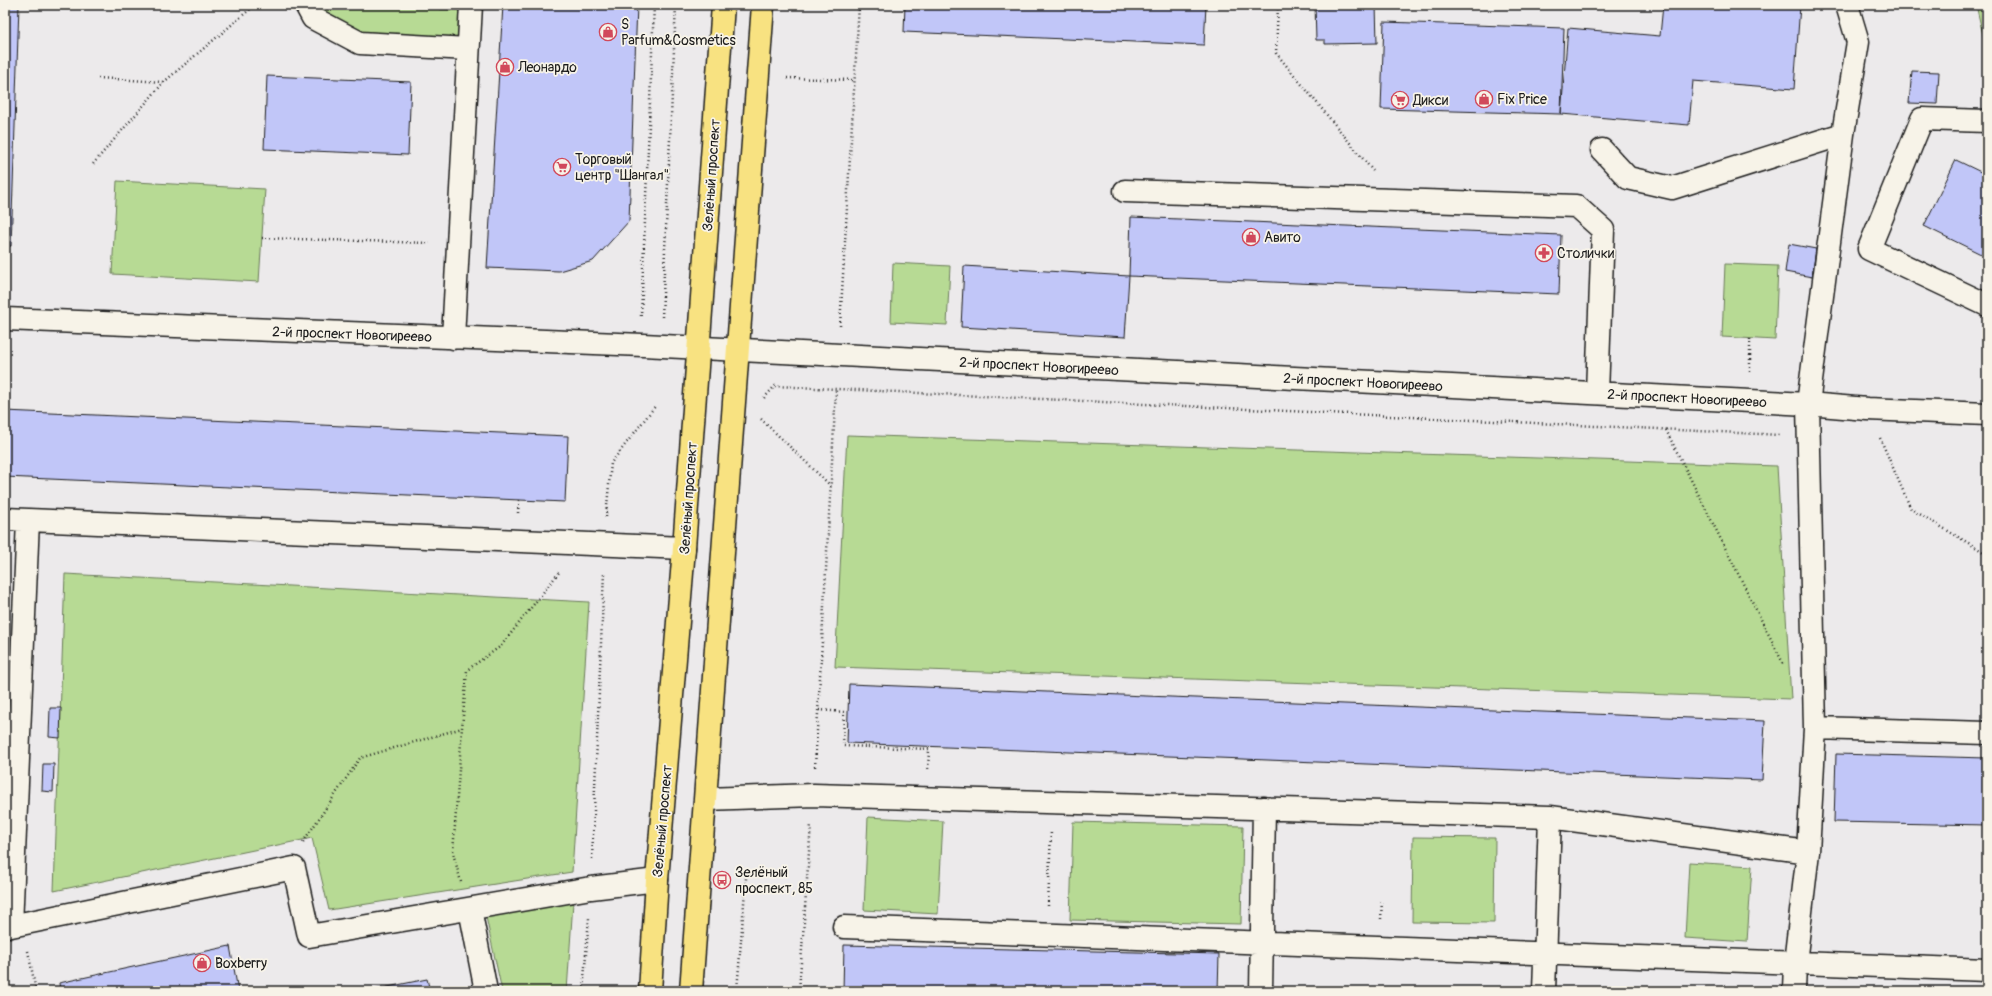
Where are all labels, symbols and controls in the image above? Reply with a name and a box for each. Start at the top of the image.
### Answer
place label: S Parfum&Cosmetics [621,16,737,49]
shop icon: S Parfum&Cosmetics [598,22,618,42]
shop icon: Леонардо [495,57,515,77]
place label: Леонардо [517,59,577,76]
shop icon: Fix Price [1474,89,1494,109]
supermarket icon: Дикси [1390,90,1410,110]
place label: Fix Price [1497,91,1547,108]
place label: Дикси [1412,92,1448,109]
street label: Зелёный проспект [699,118,724,232]
place label: Торговый центр "Шангал" [575,151,669,184]
supermarket icon: Торговый центр "Шангал" [552,157,572,177]
shop icon: Авито [1241,227,1261,247]
place label: Авито [1264,229,1301,246]
pharmacy icon: Столички [1534,243,1554,263]
place label: Столички [1557,245,1614,262]
street label: 2-й проспект Новогиреево [272,323,433,346]
street label: 2-й проспект Новогиреево [959,354,1120,379]
street label: 2-й проспект Новогиреево [1283,370,1444,395]
street label: 2-й проспект Новогиреево [1607,386,1768,411]
street label: Зелёный проспект [676,441,701,555]
street label: Зелёный проспект [649,764,676,878]
place label: Зелёный проспект, 85 [735,864,813,897]
bus stop icon: Зелёный проспект, 85 [712,870,732,890]
shop icon: Boxberry [192,953,212,973]
place label: Boxberry [215,955,267,972]

